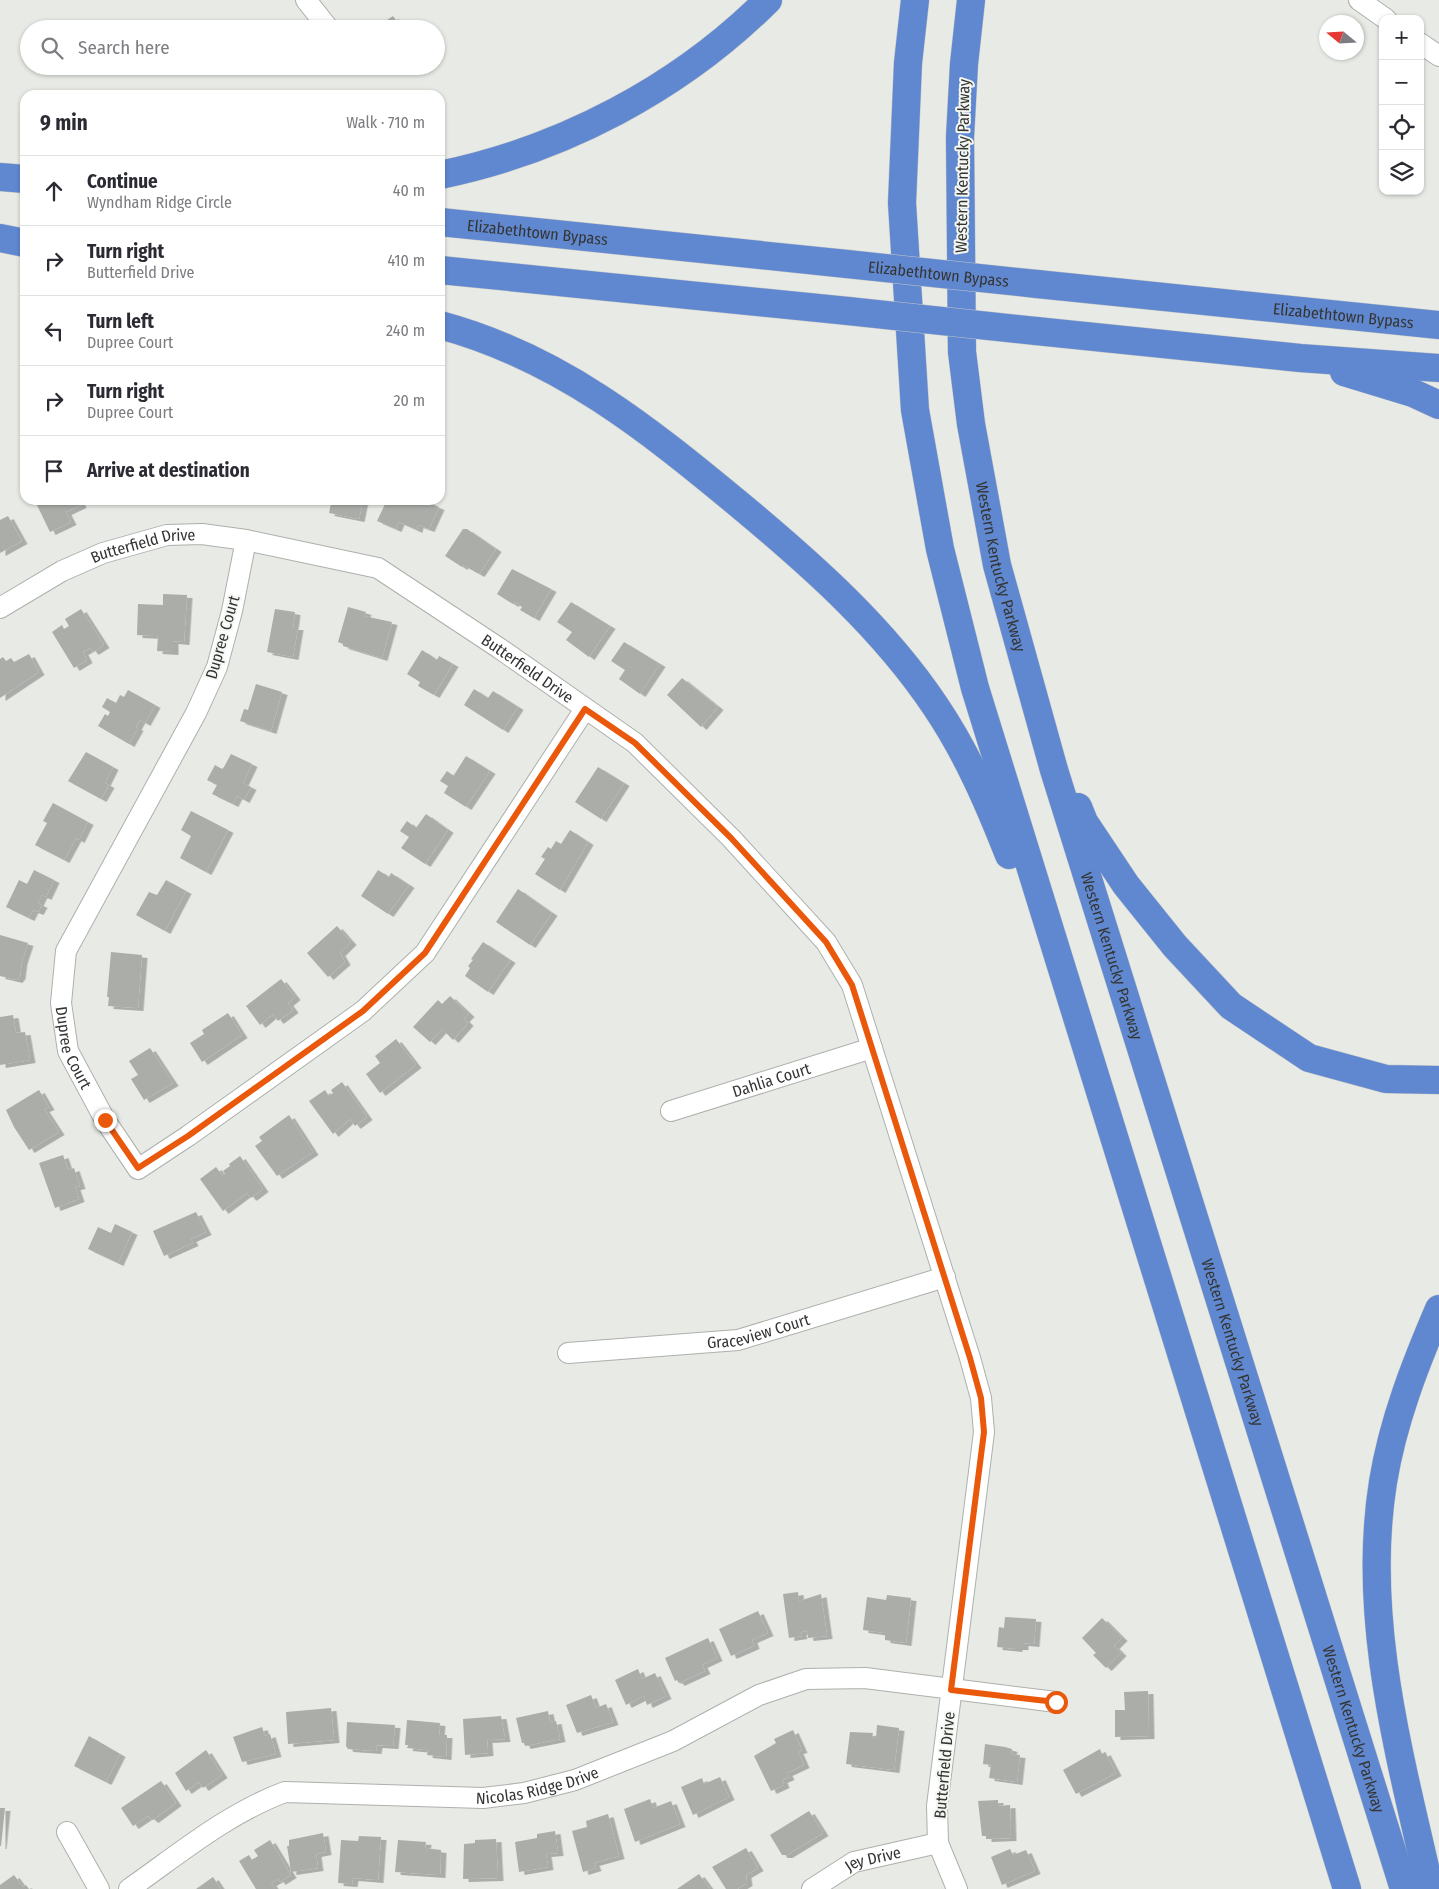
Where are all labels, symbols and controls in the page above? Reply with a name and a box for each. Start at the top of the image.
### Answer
north arrow [1319,15,1364,60]
map controls [1379,15,1424,195]
button: + [1379,15,1424,60]
search box [20,20,445,75]
icon: search [38,34,66,62]
text: Search here [78,36,170,59]
button: − [1379,60,1424,105]
street label: Western Kentucky Parkway [951,78,974,253]
button: locate [1379,105,1424,150]
text: 9 min [40,110,88,136]
text: Walk · 710 m [346,113,425,132]
button: layers [1379,150,1424,195]
text: Continue [87,170,158,193]
icon: ahead [40,177,68,205]
text: 40 m [393,181,425,200]
text: Wyndham Ridge Circle [87,193,232,212]
street label: Elizabethtown Bypass [466,216,609,249]
text: Turn right [87,240,164,263]
icon: right [40,247,68,275]
text: 410 m [387,251,425,270]
street label: Elizabethtown Bypass [867,257,1010,291]
text: Butterfield Drive [87,263,194,282]
street label: Elizabethtown Bypass [1272,299,1415,332]
text: Turn left [87,310,154,333]
icon: left [40,317,68,345]
text: 240 m [386,321,425,340]
text: Dupree Court [87,333,173,352]
text: Turn right [87,380,164,403]
icon: right [40,387,68,415]
text: 20 m [394,391,425,410]
text: Dupree Court [87,403,173,422]
icon: arrive [40,457,68,485]
text: Arrive at destination [87,459,250,482]
street label: Western Kentucky Parkway [972,480,1030,655]
street label: Butterfield Drive [88,525,196,567]
street label: Dupree Court [201,592,244,681]
street label: Butterfield Drive [478,630,577,707]
street label: Western Kentucky Parkway [1077,870,1147,1043]
street label: Dupree Court [52,1005,96,1093]
street label: Dahlia Court [730,1059,813,1101]
route end [94,1109,117,1132]
street label: Western Kentucky Parkway [1198,1257,1268,1429]
street label: Graceview Court [706,1310,813,1352]
street label: Western Kentucky Parkway [1318,1643,1389,1816]
route start [1045,1691,1068,1714]
street label: Butterfield Drive [930,1711,959,1819]
street label: Nicolas Ridge Drive [476,1763,601,1808]
street label: Jey Drive [841,1843,903,1876]

